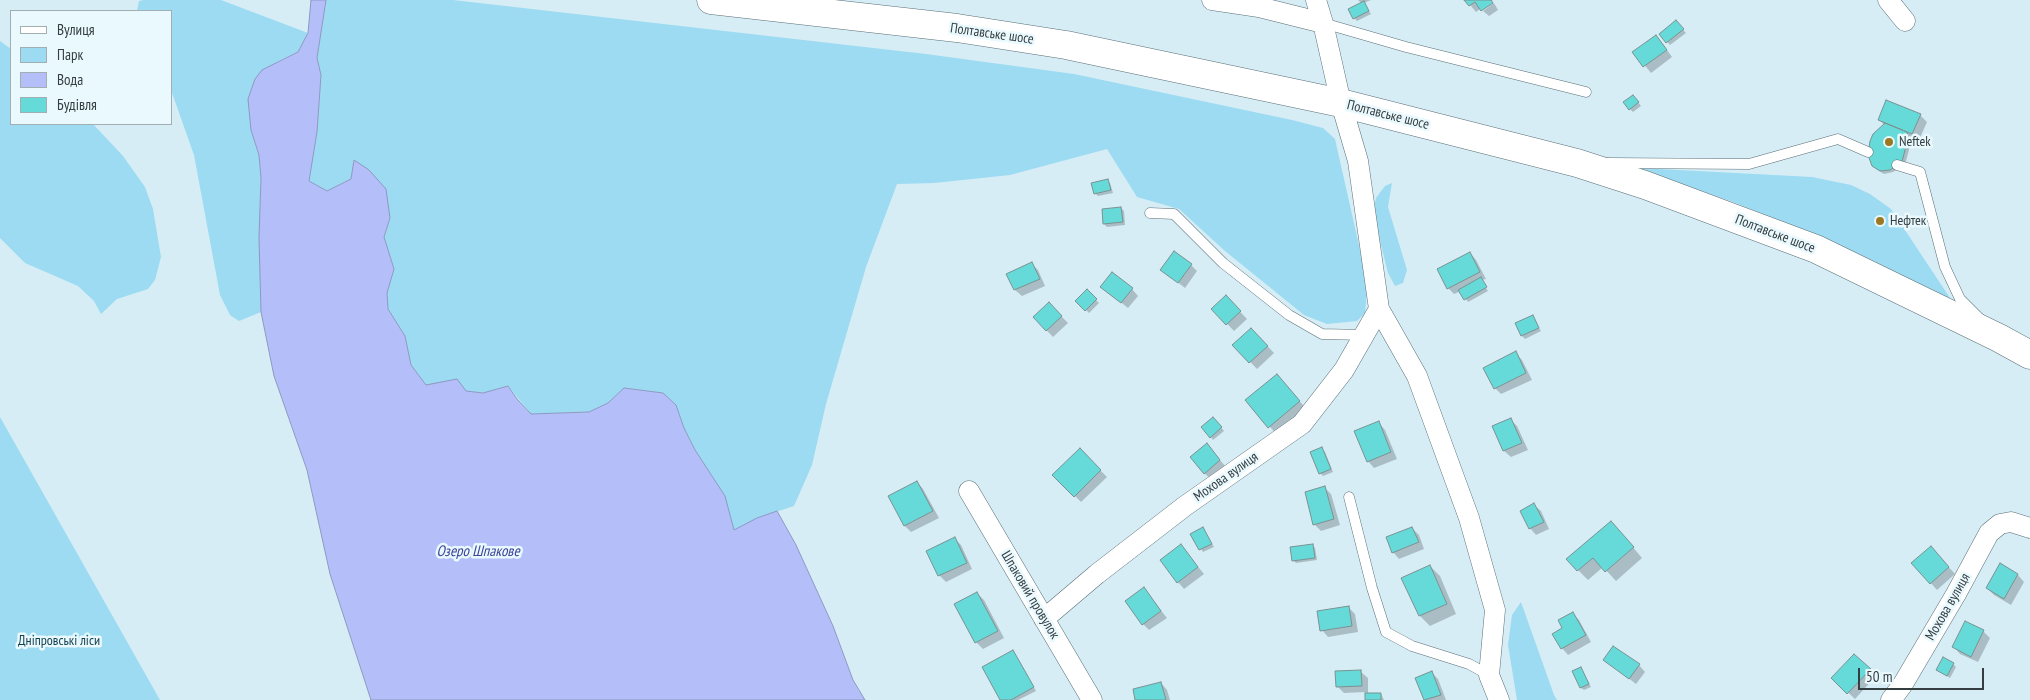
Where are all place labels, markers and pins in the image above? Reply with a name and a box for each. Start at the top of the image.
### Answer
place label: Neftek [1899,134,1931,150]
marker: Neftek [1883,136,1895,148]
place label: Нефтек [1890,213,1926,229]
marker: Нефтек [1874,215,1886,227]

